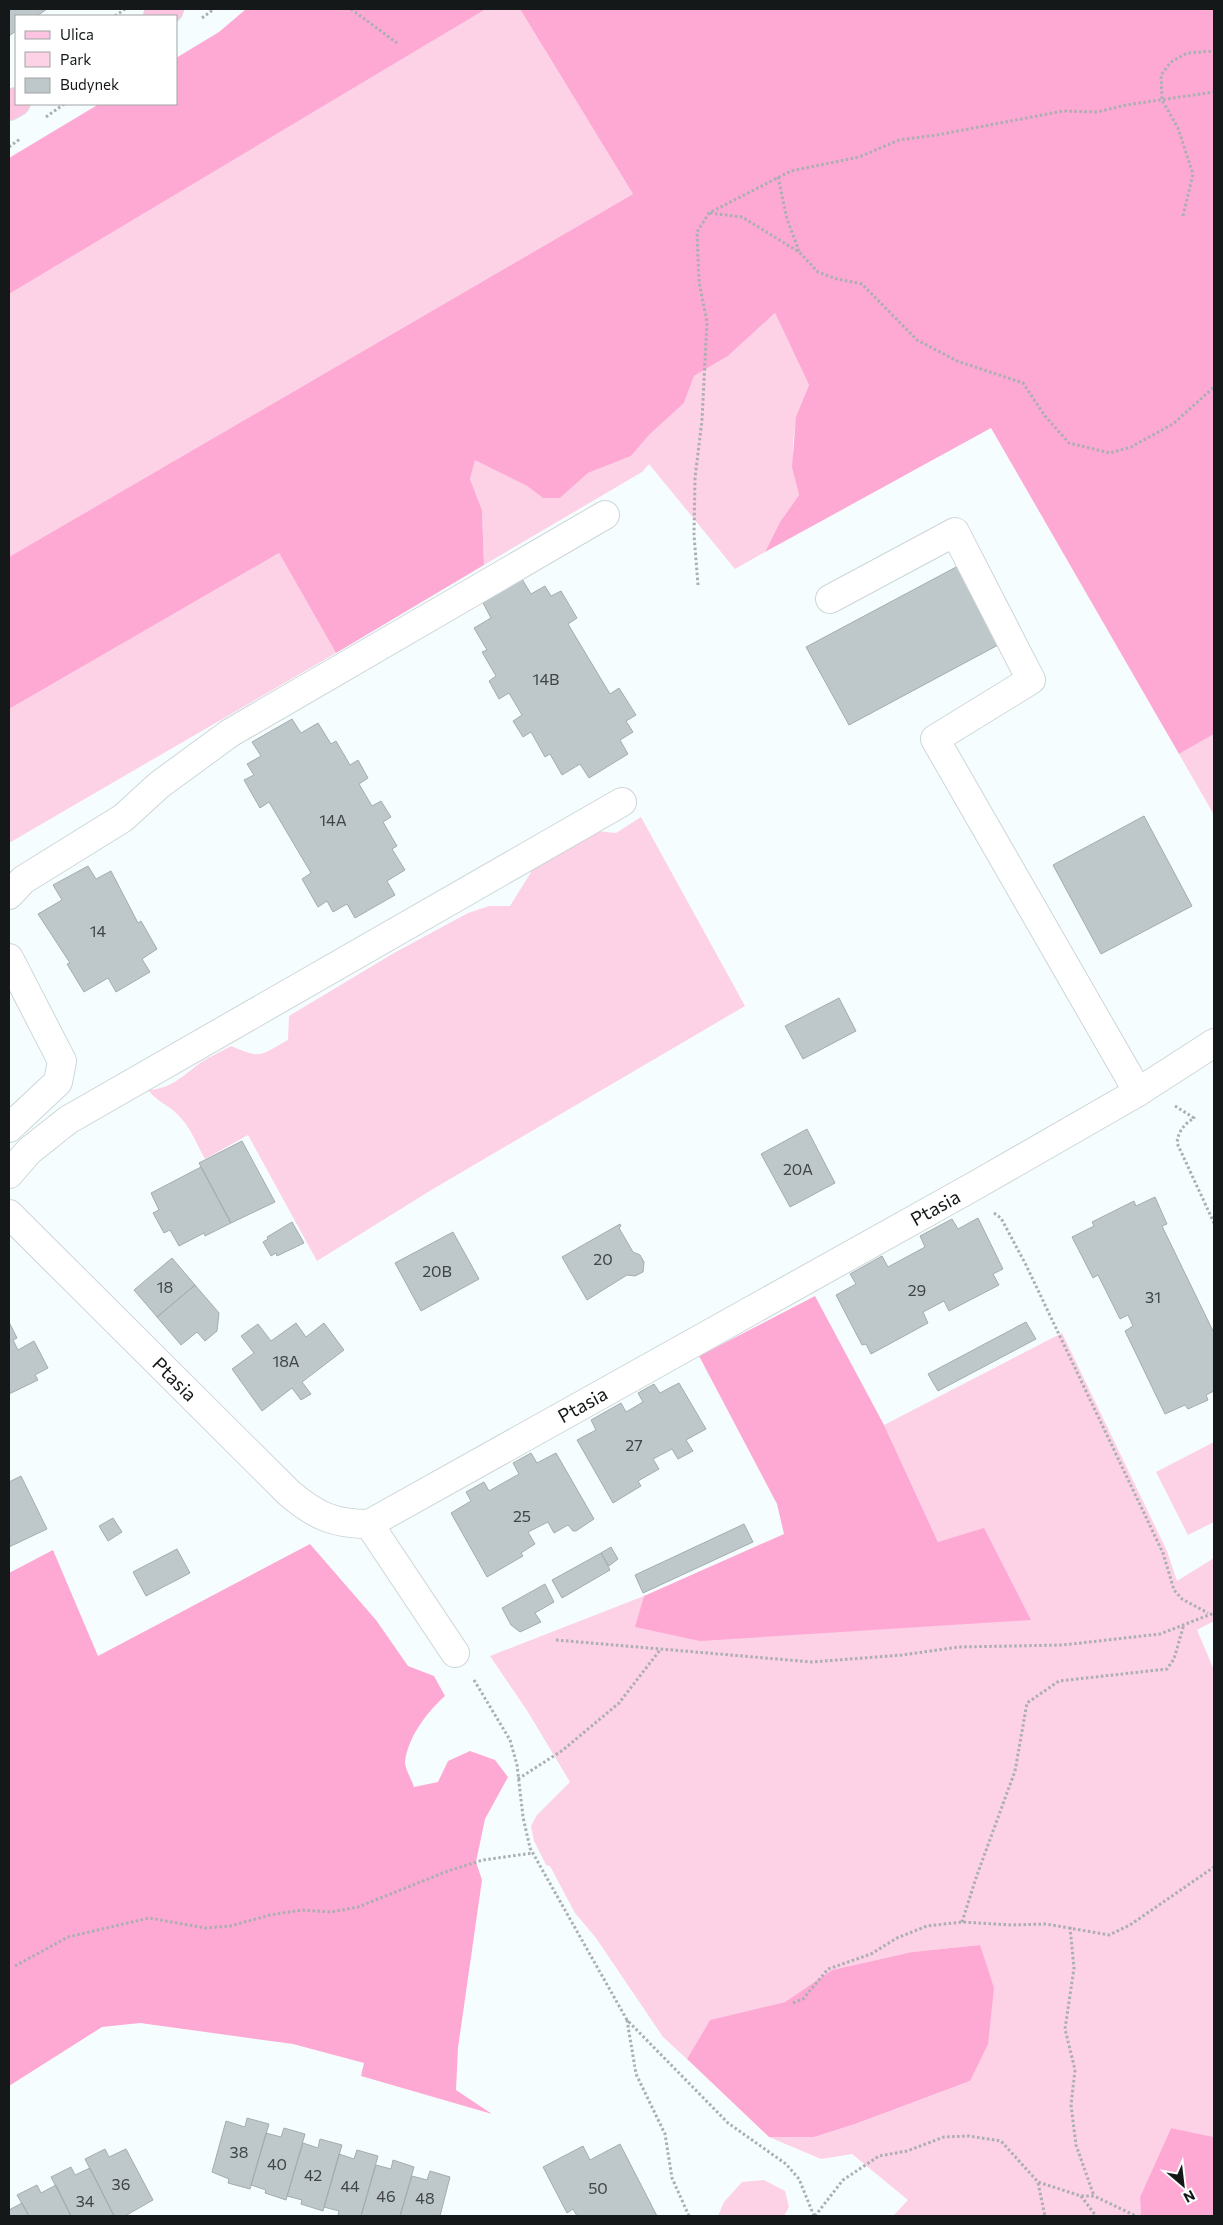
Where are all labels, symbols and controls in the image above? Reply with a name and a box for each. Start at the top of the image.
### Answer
legend [15,15,178,105]
text: Ulica [60,25,94,43]
text: Park [60,50,91,68]
text: Budynek [60,75,119,93]
house number: 14B [533,669,559,688]
house number: 14A [319,810,347,829]
house number: 14 [90,921,107,940]
house number: 20A [783,1159,813,1178]
street label: Ptasia [906,1184,964,1230]
house number: 20 [593,1249,613,1268]
house number: 20B [422,1261,452,1280]
house number: 18 [157,1277,173,1296]
house number: 29 [908,1280,926,1299]
house number: 31 [1145,1287,1161,1306]
house number: 18A [272,1351,300,1370]
street label: Ptasia [148,1352,202,1406]
street label: Ptasia [553,1381,611,1427]
house number: 27 [625,1435,643,1454]
house number: 25 [513,1506,531,1525]
house number: 38 [230,2142,248,2161]
house number: 40 [267,2154,287,2173]
north arrow [1158,2160,1208,2210]
house number: 42 [304,2165,322,2184]
house number: 36 [112,2174,130,2193]
house number: 44 [340,2176,360,2195]
house number: 50 [588,2178,608,2197]
house number: 46 [376,2186,396,2205]
text: N [1181,2187,1198,2207]
house number: 48 [415,2188,435,2207]
house number: 34 [76,2191,95,2210]

